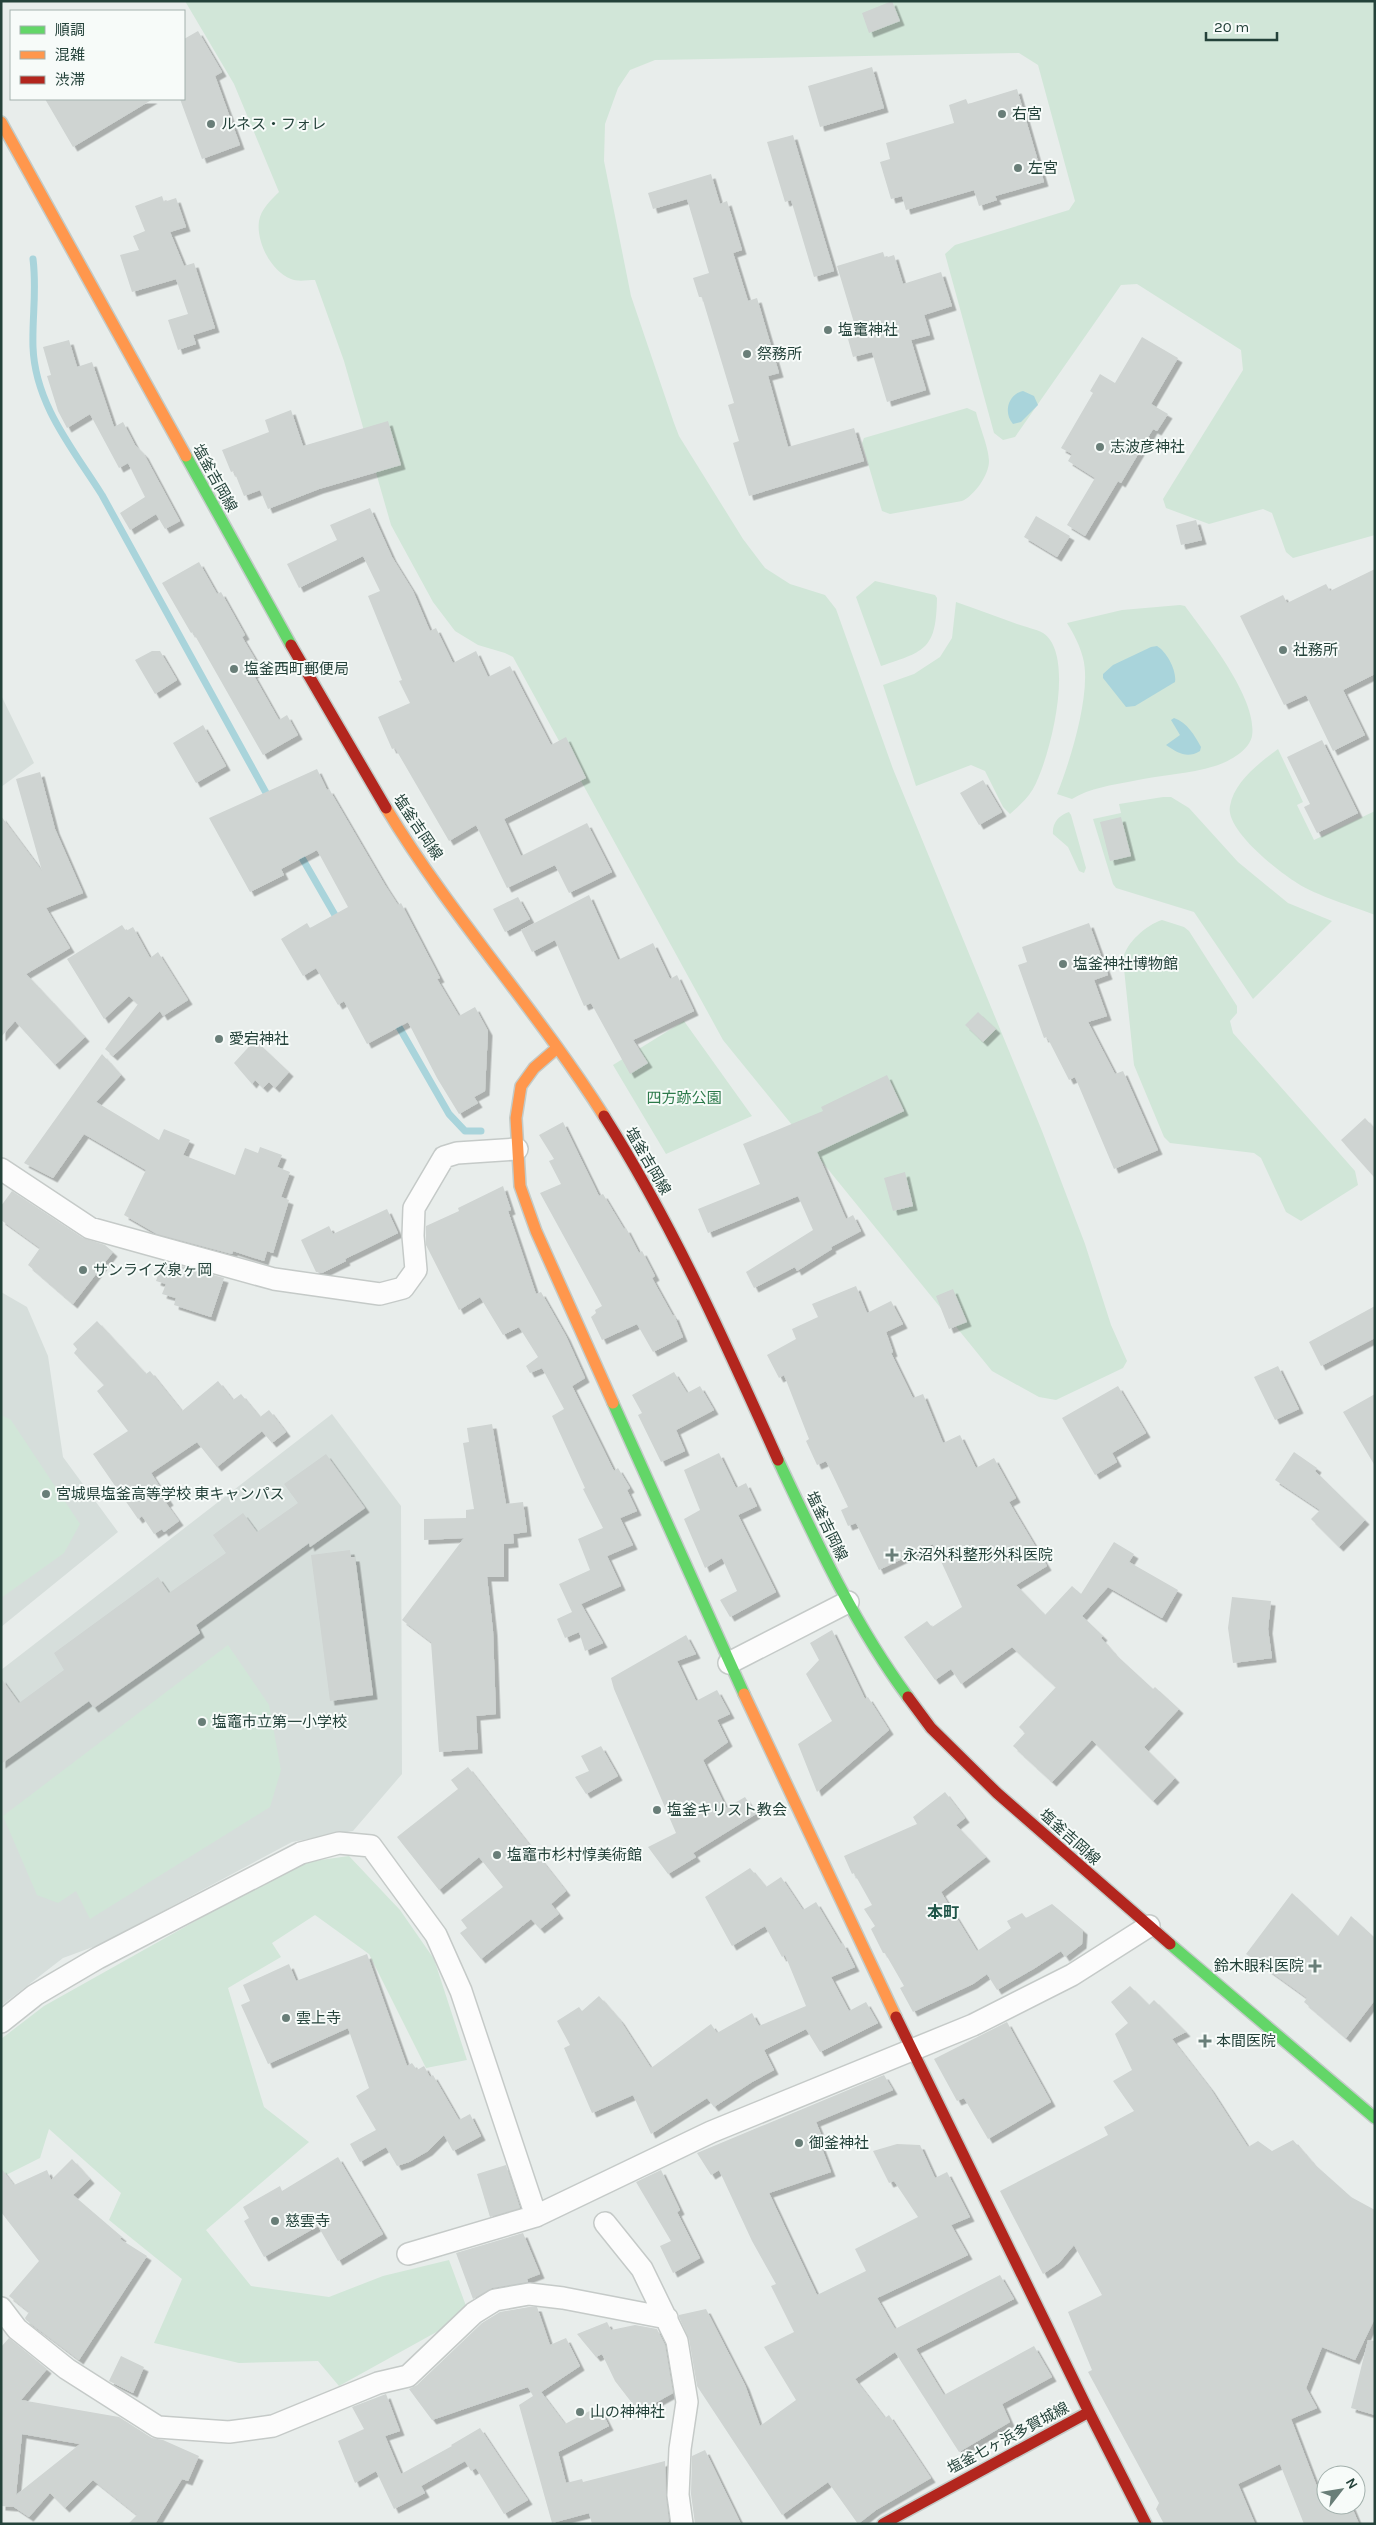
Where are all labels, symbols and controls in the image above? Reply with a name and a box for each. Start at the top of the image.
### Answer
legend [10,10,185,100]
scale bar [1206,10,1277,42]
text: 20 m [1214,18,1249,36]
text: 順調 [55,21,85,39]
text: 混雑 [55,46,85,64]
text: 渋滞 [55,71,85,89]
place label: 右宮 [1012,105,1042,123]
marker: 右宮 [996,108,1008,120]
place label: ルネス・フォレ [221,115,326,133]
marker: ルネス・フォレ [205,118,217,130]
place label: 左宮 [1028,159,1058,177]
marker: 左宮 [1012,162,1024,174]
place label: 塩竃神社 [838,321,898,339]
marker: 塩竃神社 [822,324,834,336]
place label: 祭務所 [757,345,802,363]
marker: 祭務所 [741,348,753,360]
place label: 志波彦神社 [1110,438,1185,456]
street label: 塩釜吉岡線 [189,441,241,515]
marker: 志波彦神社 [1094,441,1106,453]
place label: 社務所 [1293,641,1338,659]
marker: 社務所 [1277,644,1289,656]
place label: 塩釜西町郵便局 [244,660,349,678]
marker: 塩釜西町郵便局 [228,663,240,675]
street label: 塩釜吉岡線 [390,791,446,863]
place label: 塩釜神社博物館 [1073,955,1178,973]
marker: 塩釜神社博物館 [1057,958,1069,970]
place label: 愛宕神社 [229,1030,289,1048]
marker: 愛宕神社 [213,1033,225,1045]
park label: 四方跡公園 [646,1089,722,1107]
street label: 塩釜吉岡線 [621,1124,675,1198]
place label: サンライズ泉ヶ岡 [93,1261,213,1279]
marker: サンライズ泉ヶ岡 [77,1264,89,1276]
place label: 宮城県塩釜高等学校 東キャンパス [56,1485,285,1503]
marker: 宮城県塩釜高等学校 東キャンパス [40,1488,52,1500]
street label: 塩釜吉岡線 [802,1488,852,1564]
place label: 永沼外科整形外科医院 [903,1546,1053,1564]
marker: 永沼外科整形外科医院 [885,1548,899,1562]
place label: 塩竈市立第一小学校 [212,1713,347,1731]
marker: 塩竈市立第一小学校 [196,1716,208,1728]
place label: 塩釜キリスト教会 [667,1801,787,1819]
marker: 塩釜キリスト教会 [651,1804,663,1816]
street label: 塩釜吉岡線 [1036,1805,1104,1869]
place label: 塩竈市杉村惇美術館 [507,1846,642,1864]
marker: 塩竈市杉村惇美術館 [491,1849,503,1861]
district label: 本町 [927,1903,959,1922]
place label: 鈴木眼科医院 [1214,1957,1304,1975]
marker: 鈴木眼科医院 [1308,1959,1322,1973]
place label: 雲上寺 [296,2009,341,2027]
marker: 雲上寺 [280,2012,292,2024]
place label: 本間医院 [1216,2032,1276,2050]
marker: 本間医院 [1198,2034,1212,2048]
place label: 御釜神社 [809,2134,869,2152]
marker: 御釜神社 [793,2137,805,2149]
place label: 慈雲寺 [285,2212,330,2230]
marker: 慈雲寺 [269,2215,281,2227]
street label: 塩釜七ヶ浜多賀城線 [944,2398,1072,2478]
place label: 山の神神社 [590,2403,665,2421]
marker: 山の神神社 [574,2406,586,2418]
north arrow [1316,2465,1366,2515]
text: N [1342,2475,1362,2492]

